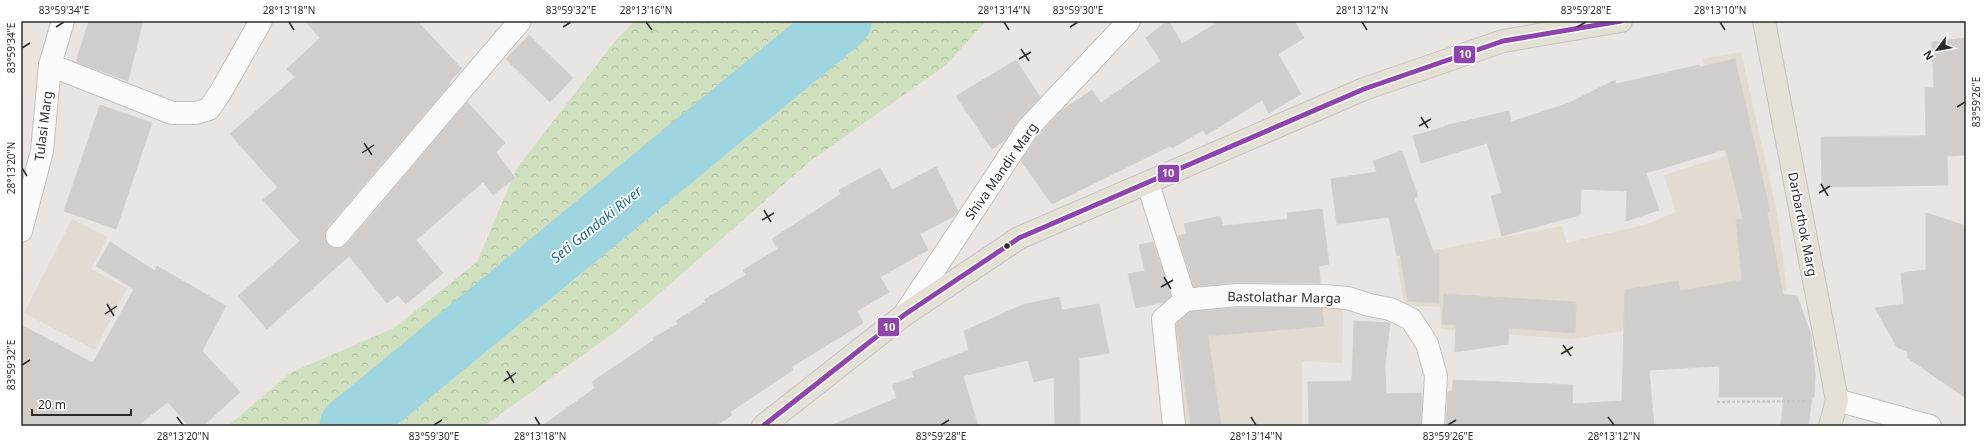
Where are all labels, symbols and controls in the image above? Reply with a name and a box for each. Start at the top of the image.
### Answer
text: 83°59'34"E [39,3,89,17]
text: 28°13'18"N [263,3,315,17]
text: 83°59'32"E [546,3,596,17]
text: 28°13'16"N [620,3,672,17]
text: 28°13'14"N [978,3,1030,17]
text: 83°59'30"E [1053,3,1103,17]
text: 28°13'12"N [1336,3,1388,17]
text: 83°59'28"E [1561,3,1611,17]
text: 28°13'10"N [1694,3,1746,17]
text: 83°59'34"E [4,23,18,73]
north arrow [1917,30,1957,70]
line badge: 10 [1453,45,1476,64]
text: 10 [1459,46,1471,61]
text: N [1919,48,1937,63]
text: 83°59'26"E [1969,77,1983,127]
street label: Tulasi Marg [30,90,56,162]
street label: Shiva Mandir Marg [961,119,1041,223]
text: 28°13'20"N [4,142,18,194]
line badge: 10 [1157,164,1180,183]
text: 10 [1162,165,1174,180]
street label: Darbarthok Marg [1784,170,1822,278]
water label: Seti Gandaki River [546,181,646,267]
unlabelled marker [1002,241,1012,251]
street label: Bastolathar Marga [1227,287,1341,307]
line badge: 10 [877,317,900,337]
text: 10 [883,319,895,334]
text: 83°59'32"E [4,340,18,390]
scale bar [32,391,131,417]
text: 20 m [38,396,66,413]
text: 28°13'20"N [157,429,209,443]
text: 83°59'30"E [409,429,459,443]
text: 28°13'18"N [514,429,566,443]
text: 83°59'28"E [916,429,966,443]
text: 28°13'14"N [1230,429,1282,443]
text: 83°59'26"E [1423,429,1473,443]
text: 28°13'12"N [1588,429,1640,443]

